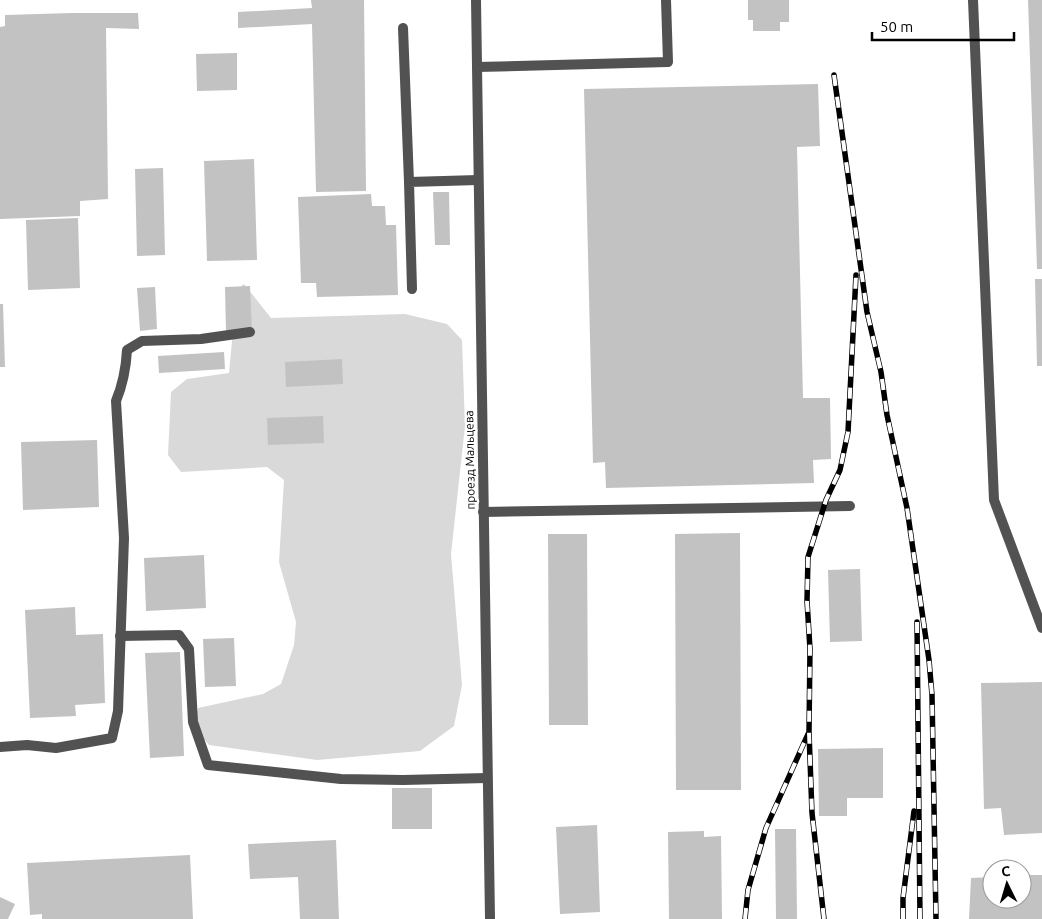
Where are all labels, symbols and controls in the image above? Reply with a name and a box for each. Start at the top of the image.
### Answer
scale bar [872,10,1014,42]
text: 50 m [880,18,913,35]
street label: проезд Мальцева [462,410,477,510]
north arrow [982,859,1032,909]
text: С [1001,863,1011,879]

